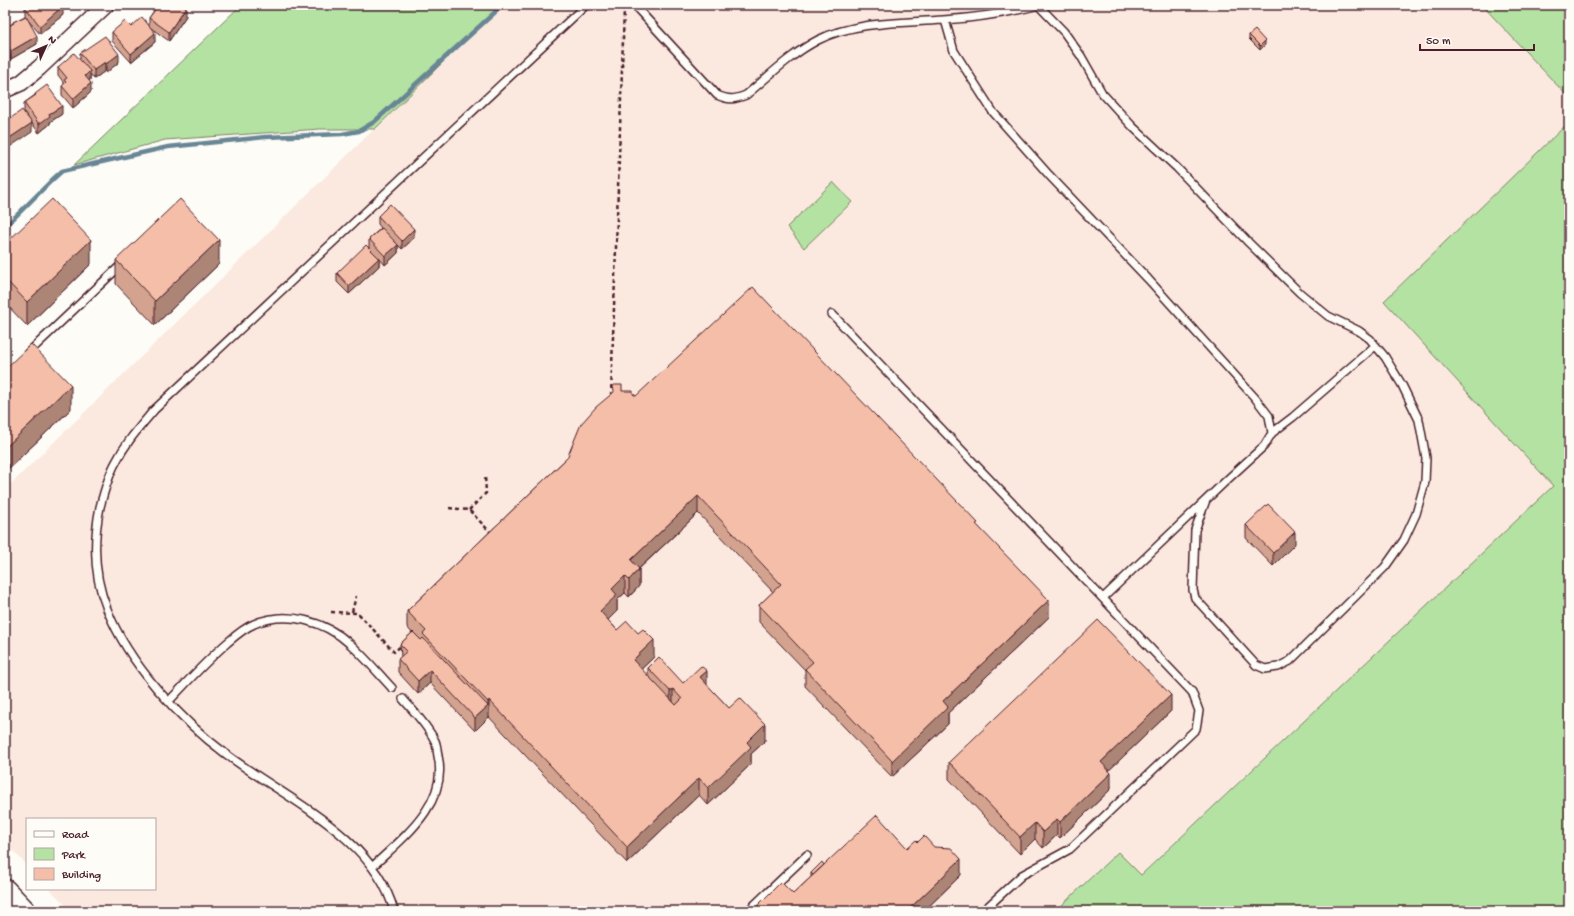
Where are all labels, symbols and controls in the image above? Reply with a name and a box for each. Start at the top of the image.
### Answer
north arrow [26,26,66,66]
scale bar [1420,26,1534,52]
text: N [45,34,59,47]
text: 50 m [1426,35,1451,49]
legend [26,818,156,890]
text: Road [62,829,89,843]
text: Park [61,849,87,863]
text: Building [61,869,101,883]

